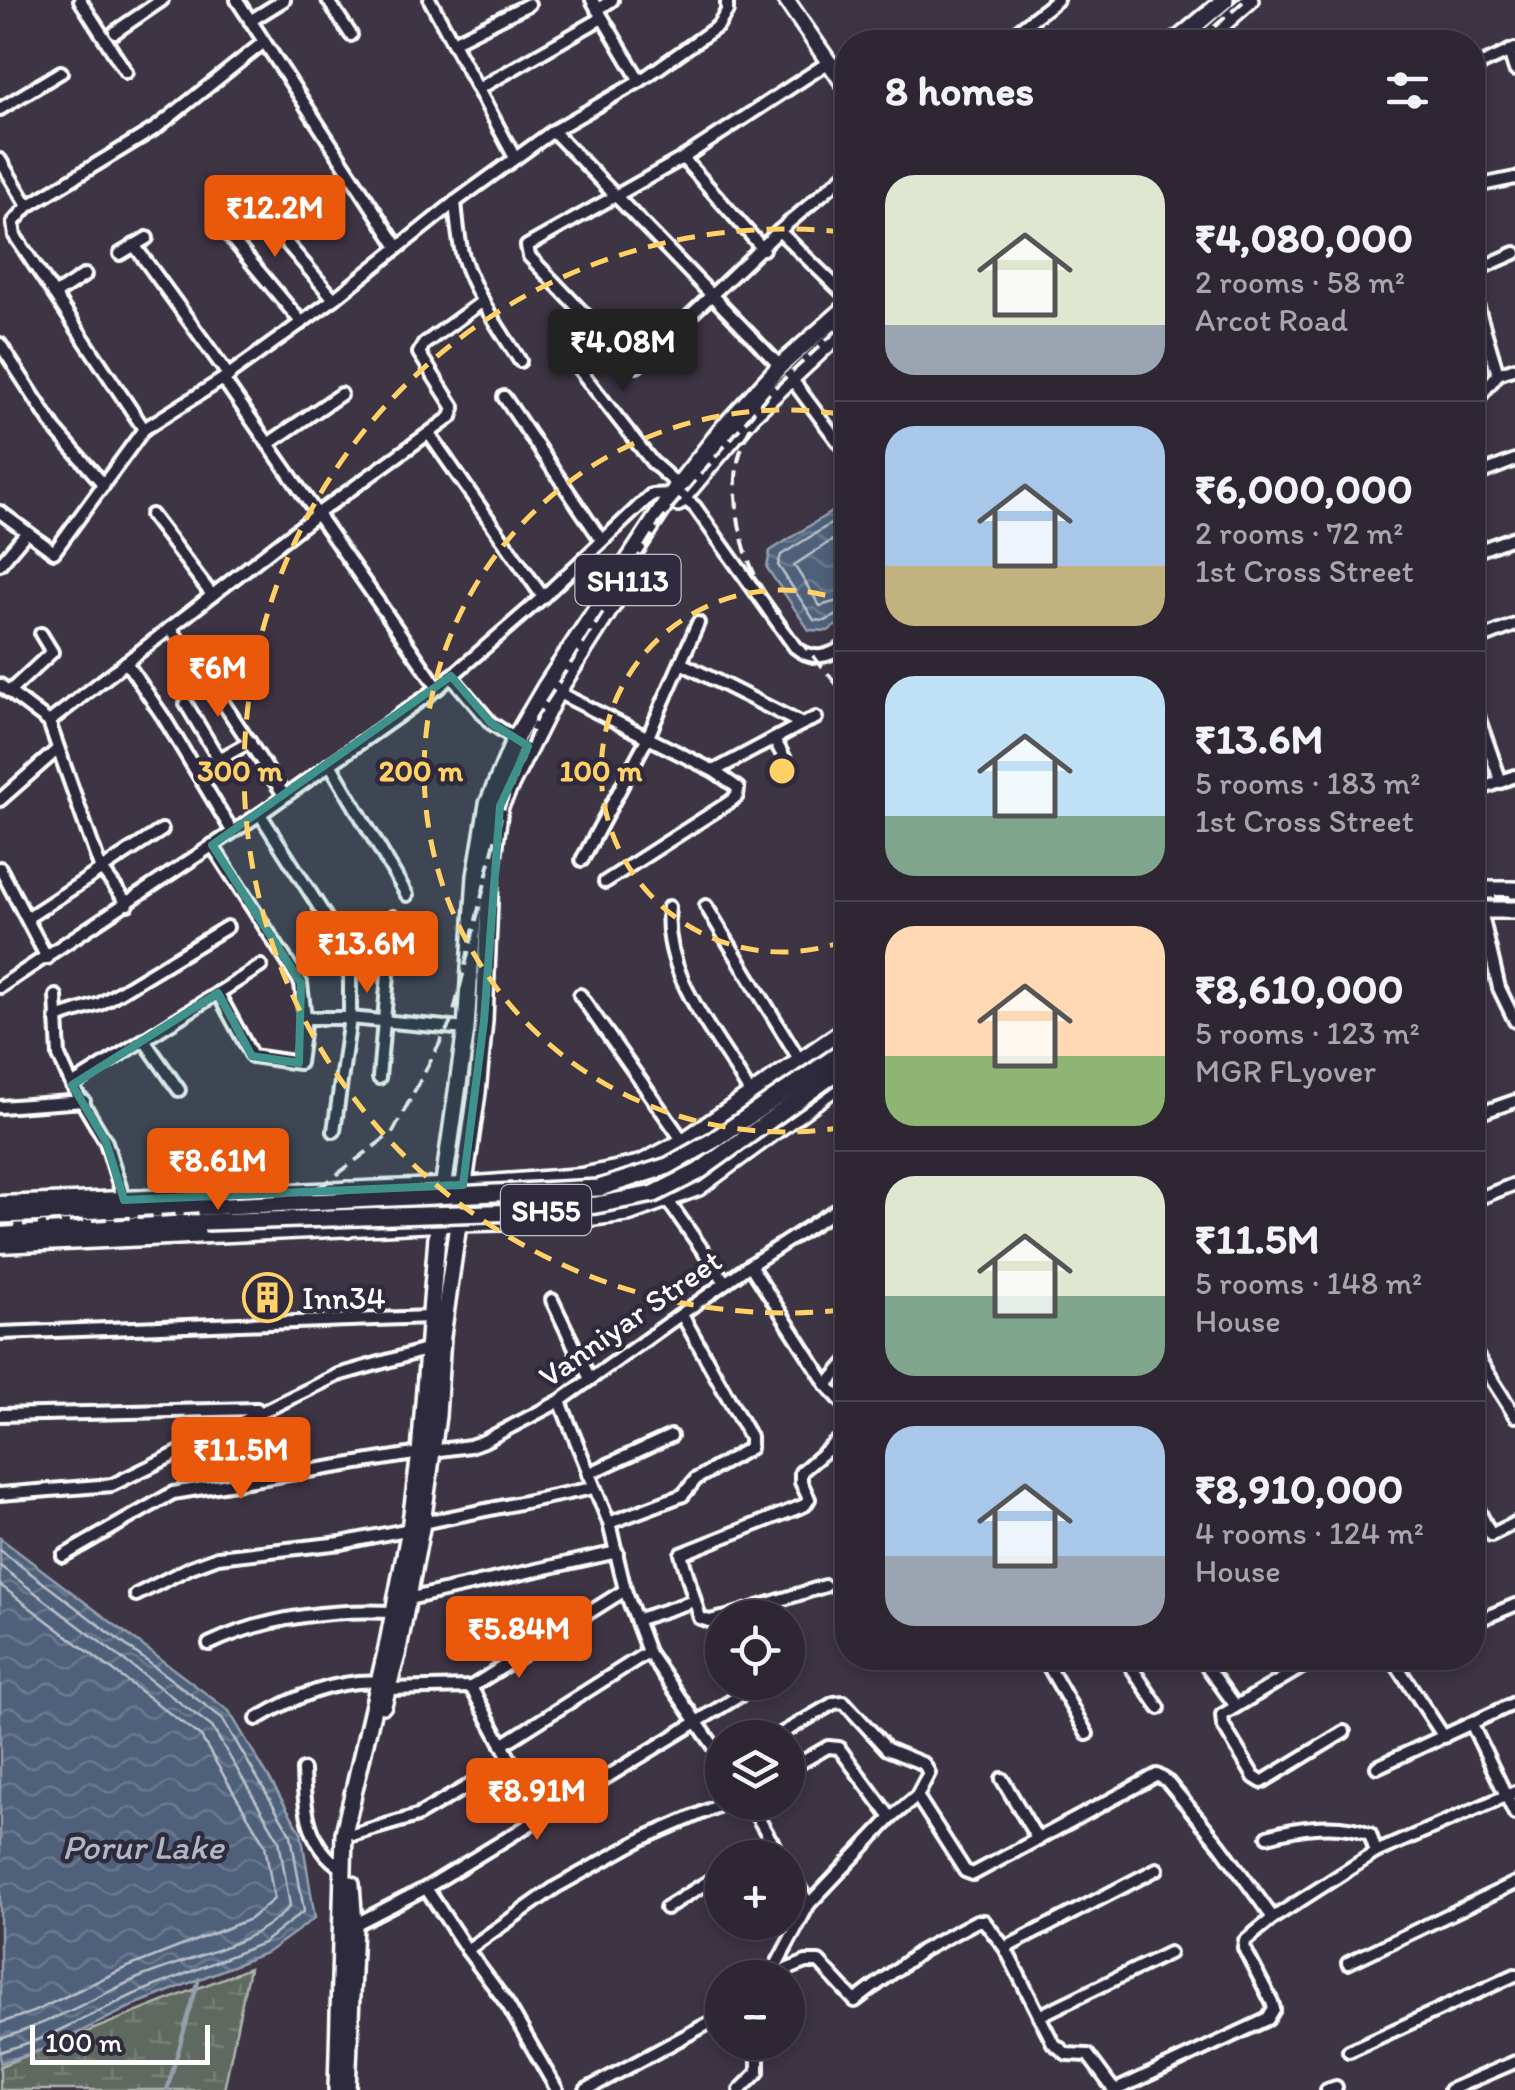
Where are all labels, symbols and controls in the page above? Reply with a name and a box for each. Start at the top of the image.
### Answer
icon: filters [1380,63,1435,118]
text: 8 homes [885,65,1034,116]
pin: ₹12.2M [194,175,356,260]
text: ₹12.2M [226,188,324,226]
text: ₹4,080,000 [1195,212,1413,263]
icon: home [965,215,1085,335]
text: 2 rooms · 58 m² [1195,263,1405,301]
text: Arcot Road [1195,301,1348,339]
pin: ₹4.08M [542,309,704,394]
text: ₹4.08M [570,322,676,360]
text: ₹6,000,000 [1195,463,1413,514]
icon: home [965,466,1085,586]
text: 2 rooms · 72 m² [1195,514,1403,552]
text: 1st Cross Street [1195,552,1414,590]
road number: SH113 [576,555,680,605]
pin: ₹6M [170,635,266,720]
text: ₹6M [189,648,247,686]
text: ₹13.6M [1195,713,1323,764]
icon: home [965,716,1085,836]
text: 300 m [197,752,283,789]
text: 200 m [379,752,464,789]
text: 100 m [560,752,643,789]
centre of rings [764,753,800,789]
text: 5 rooms · 183 m² [1195,764,1421,802]
text: 1st Cross Street [1195,802,1414,840]
pin: ₹13.6M [286,911,448,996]
text: ₹13.6M [318,924,416,962]
text: ₹8,610,000 [1195,963,1404,1014]
icon: home [965,966,1085,1086]
text: 5 rooms · 123 m² [1195,1014,1420,1052]
text: MGR FLyover [1195,1052,1376,1090]
pin: ₹8.61M [137,1128,299,1213]
text: ₹8.61M [169,1141,267,1179]
road number: SH55 [501,1185,591,1235]
text: ₹11.5M [1195,1213,1320,1264]
icon: home [965,1216,1085,1336]
street label: Vanniyar Street [531,1241,729,1395]
text: 5 rooms · 148 m² [1195,1264,1422,1302]
building icon: Inn34 [241,1272,293,1324]
place label: Inn34 [302,1279,386,1317]
text: House [1195,1302,1281,1340]
pin: ₹11.5M [160,1417,322,1502]
text: ₹11.5M [193,1430,289,1468]
text: ₹8,910,000 [1195,1463,1403,1514]
icon: home [965,1466,1085,1586]
text: 4 rooms · 124 m² [1195,1514,1424,1552]
text: House [1195,1552,1281,1590]
pin: ₹5.84M [438,1596,600,1681]
map controls [705,1600,805,2060]
button: locate [705,1600,805,1700]
text: ₹5.84M [468,1609,570,1647]
button: layers [705,1720,805,1820]
pin: ₹8.91M [456,1758,618,1843]
text: ₹8.91M [488,1771,586,1809]
water label: Porur Lake [62,1826,226,1868]
button: + [705,1840,805,1940]
button: − [705,1960,805,2060]
scale bar [30,2020,210,2064]
text: 100 m [45,2025,122,2059]

